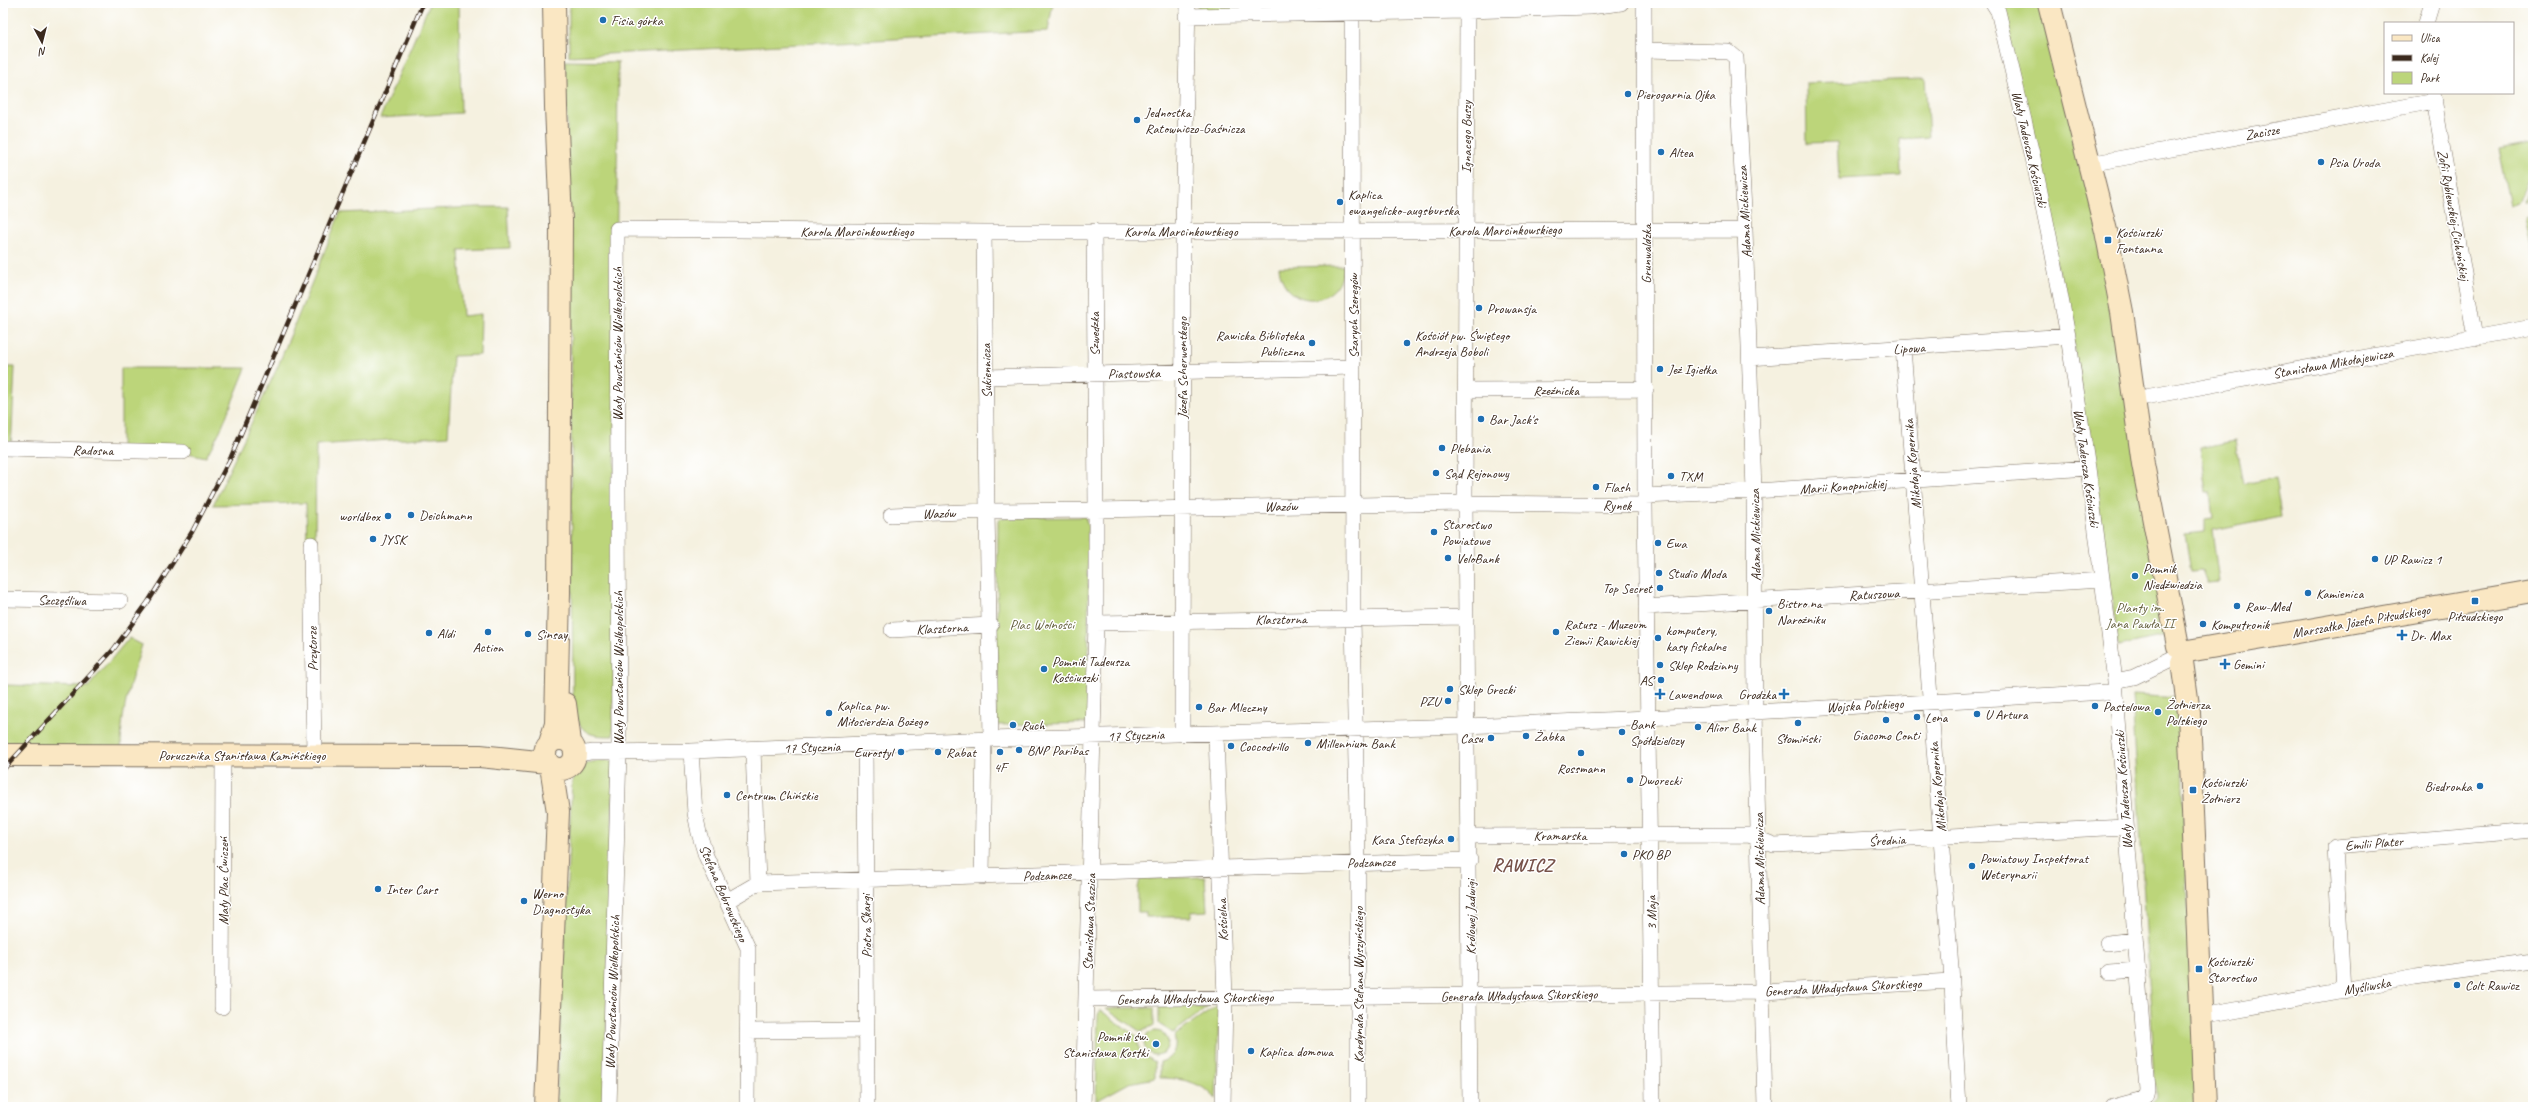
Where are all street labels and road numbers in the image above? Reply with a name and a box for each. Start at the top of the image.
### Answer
street label: Wały Tadeusza Kościuszki [2008,89,2052,211]
street label: Ignacego Buszy [1458,100,1475,173]
street label: Zacisze [2244,121,2282,144]
street label: Zofii Ryblewskiej-Cichońskiej [2434,148,2474,284]
street label: Adama Mickiewicza [1734,165,1755,258]
street label: Karola Marcinkowskiego [1448,221,1563,240]
street label: Karola Marcinkowskiego [800,223,915,240]
street label: Karola Marcinkowskiego [1124,223,1239,240]
street label: Grunwaldzka [1638,223,1655,284]
street label: Wały Powstańców Wielkopolskich [609,266,626,421]
street label: Szarych Szeregów [1345,272,1362,358]
street label: Szwedzka [1086,311,1103,356]
street label: Józefa Scherwentkego [1174,316,1191,420]
street label: Lipowa [1893,339,1927,358]
street label: Sukiennicza [978,342,995,398]
street label: Stanisława Mikołajewicza [2272,344,2395,382]
street label: Piastowska [1108,365,1161,382]
street label: Rzeźnicka [1533,382,1580,399]
street label: Wały Tadeusza Kościuszki [2070,408,2103,530]
street label: Mikołaja Kopernika [1900,417,1925,510]
street label: Radosna [72,442,115,459]
street label: Marii Konopnickiej [1799,475,1889,498]
street label: Adama Mickiewicza [1746,488,1765,581]
street label: Rynek [1603,497,1632,514]
street label: Wazów [1264,498,1299,515]
street label: Wazów [922,504,957,523]
street label: Ratuszowa [1848,585,1901,604]
street label: Wały Powstańców Wielkopolskich [610,590,627,745]
street label: Szczęśliwa [38,592,88,609]
street label: Marszałka Józefa Piłsudskiego [2291,601,2432,642]
street label: Klasztorna [1255,611,1308,628]
street label: Klasztorna [916,619,969,638]
street label: Przytorze [304,625,321,671]
street label: Wojska Polskiego [1826,695,1905,716]
street label: 17 Stycznia [1107,726,1166,745]
street label: Wały Tadeusza Kościuszki [2111,728,2136,850]
street label: 17 Stycznia [783,738,842,757]
street label: Mikołaja Kopernika [1925,740,1950,833]
street label: Porucznika Stanisława Kamińskiego [159,747,326,764]
street label: Adama Mickiewicza [1750,812,1769,905]
street label: Kramarska [1534,827,1588,844]
street label: Średnia [1868,831,1907,850]
street label: Emilii Plater [2344,832,2405,854]
street label: Mały Plac Ćwiczeń [215,835,232,925]
street label: Stefana Bobrowskiego [695,842,752,946]
street label: Podzamcze [1347,853,1397,872]
street label: Podzamcze [1023,866,1073,885]
street label: Stanisława Staszica [1079,872,1100,971]
street label: Królowej Jadwigi [1462,877,1479,955]
street label: Piotra Skargi [857,892,876,958]
street label: 3 Maja [1643,894,1660,930]
street label: Kościelna [1213,897,1232,942]
street label: Kardynała Stefana Wyszyńskiego [1350,906,1367,1063]
street label: Wały Powstańców Wielkopolskich [601,914,624,1069]
street label: Myśliwska [2342,974,2393,999]
street label: Generała Władysława Sikorskiego [1764,975,1923,1000]
street label: Generała Władysława Sikorskiego [1440,986,1599,1005]
street label: Generała Władysława Sikorskiego [1116,989,1275,1008]

